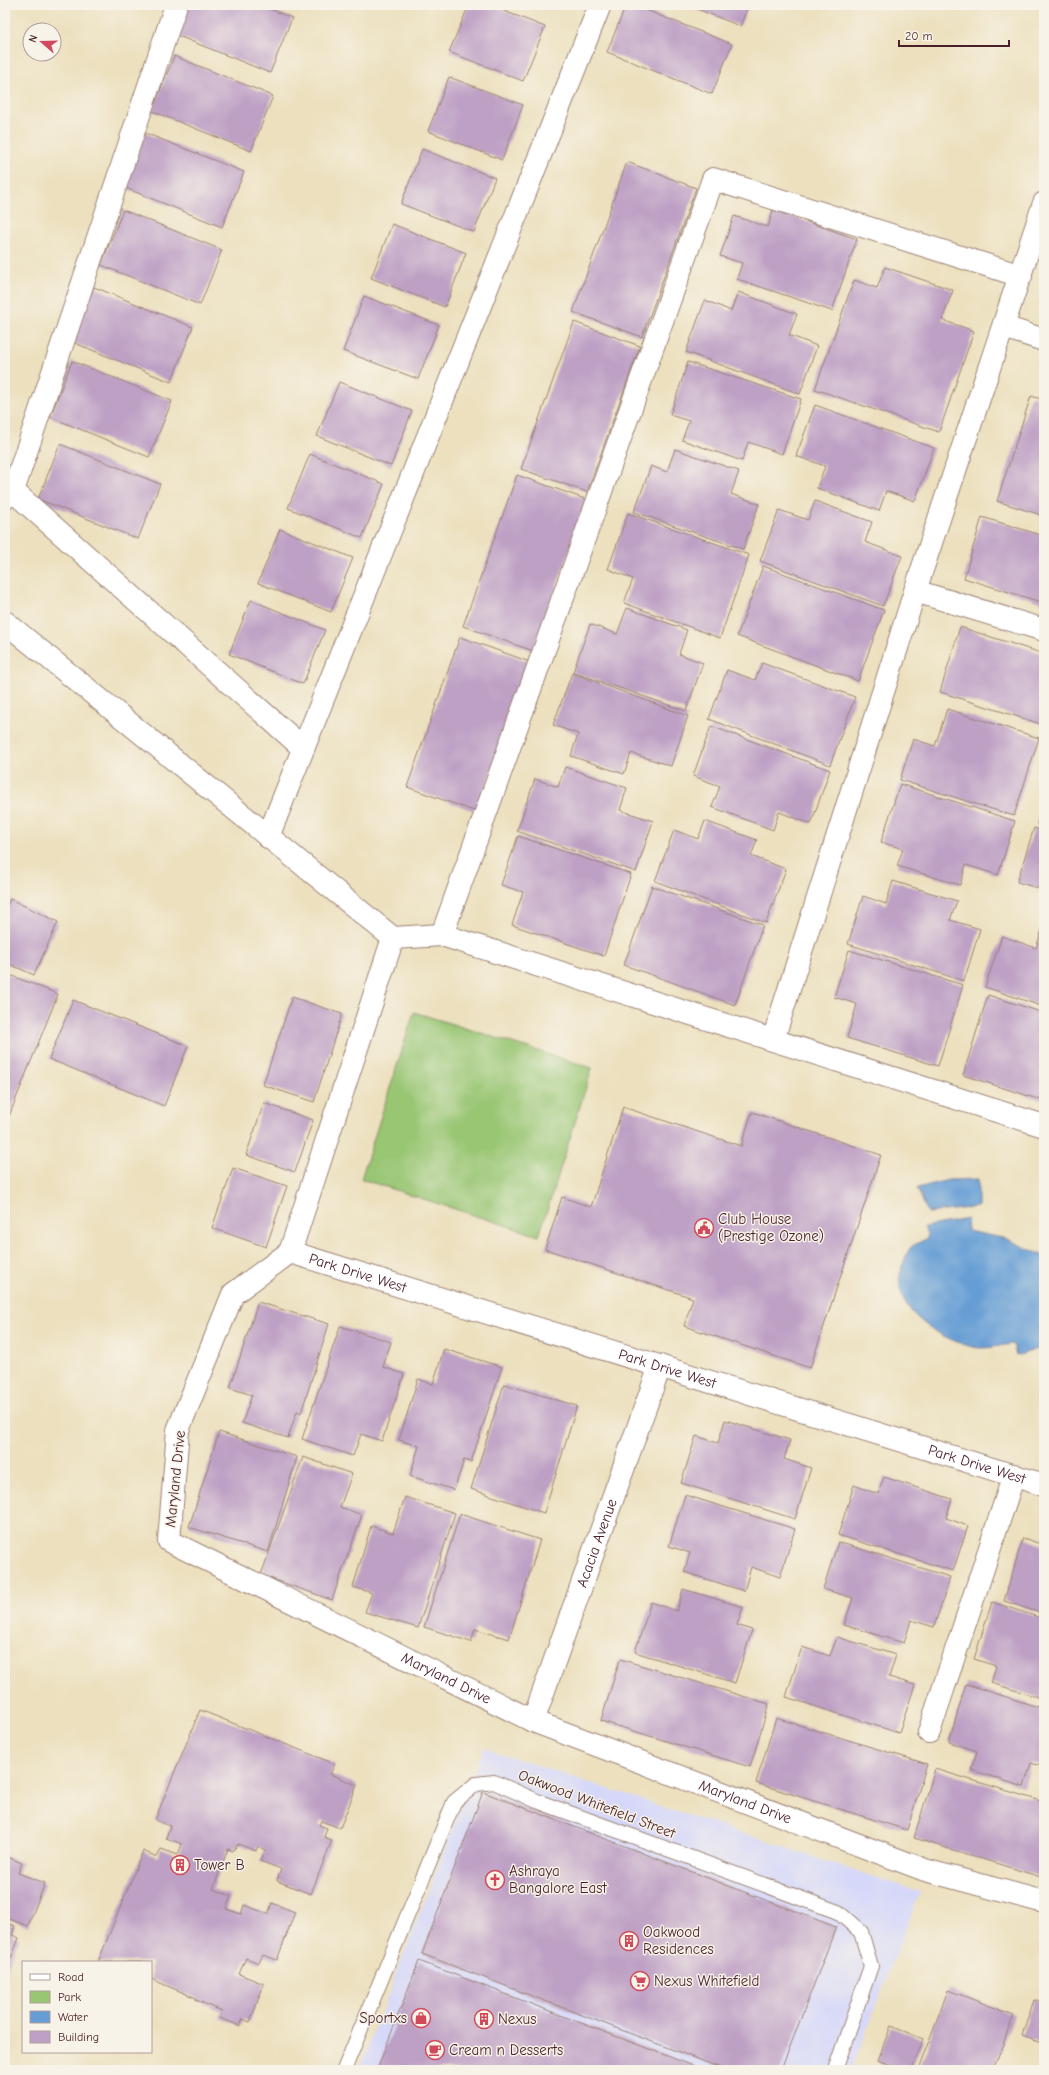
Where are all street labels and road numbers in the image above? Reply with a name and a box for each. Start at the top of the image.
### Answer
street label: Park Drive West [307,1249,409,1297]
street label: Park Drive West [616,1345,719,1392]
street label: Maryland Drive [161,1429,189,1528]
street label: Park Drive West [926,1441,1029,1488]
street label: Acacia Avenue [573,1496,621,1590]
street label: Maryland Drive [398,1648,494,1708]
street label: Oakwood Whitefield Street [516,1766,679,1843]
street label: Maryland Drive [696,1776,795,1828]

